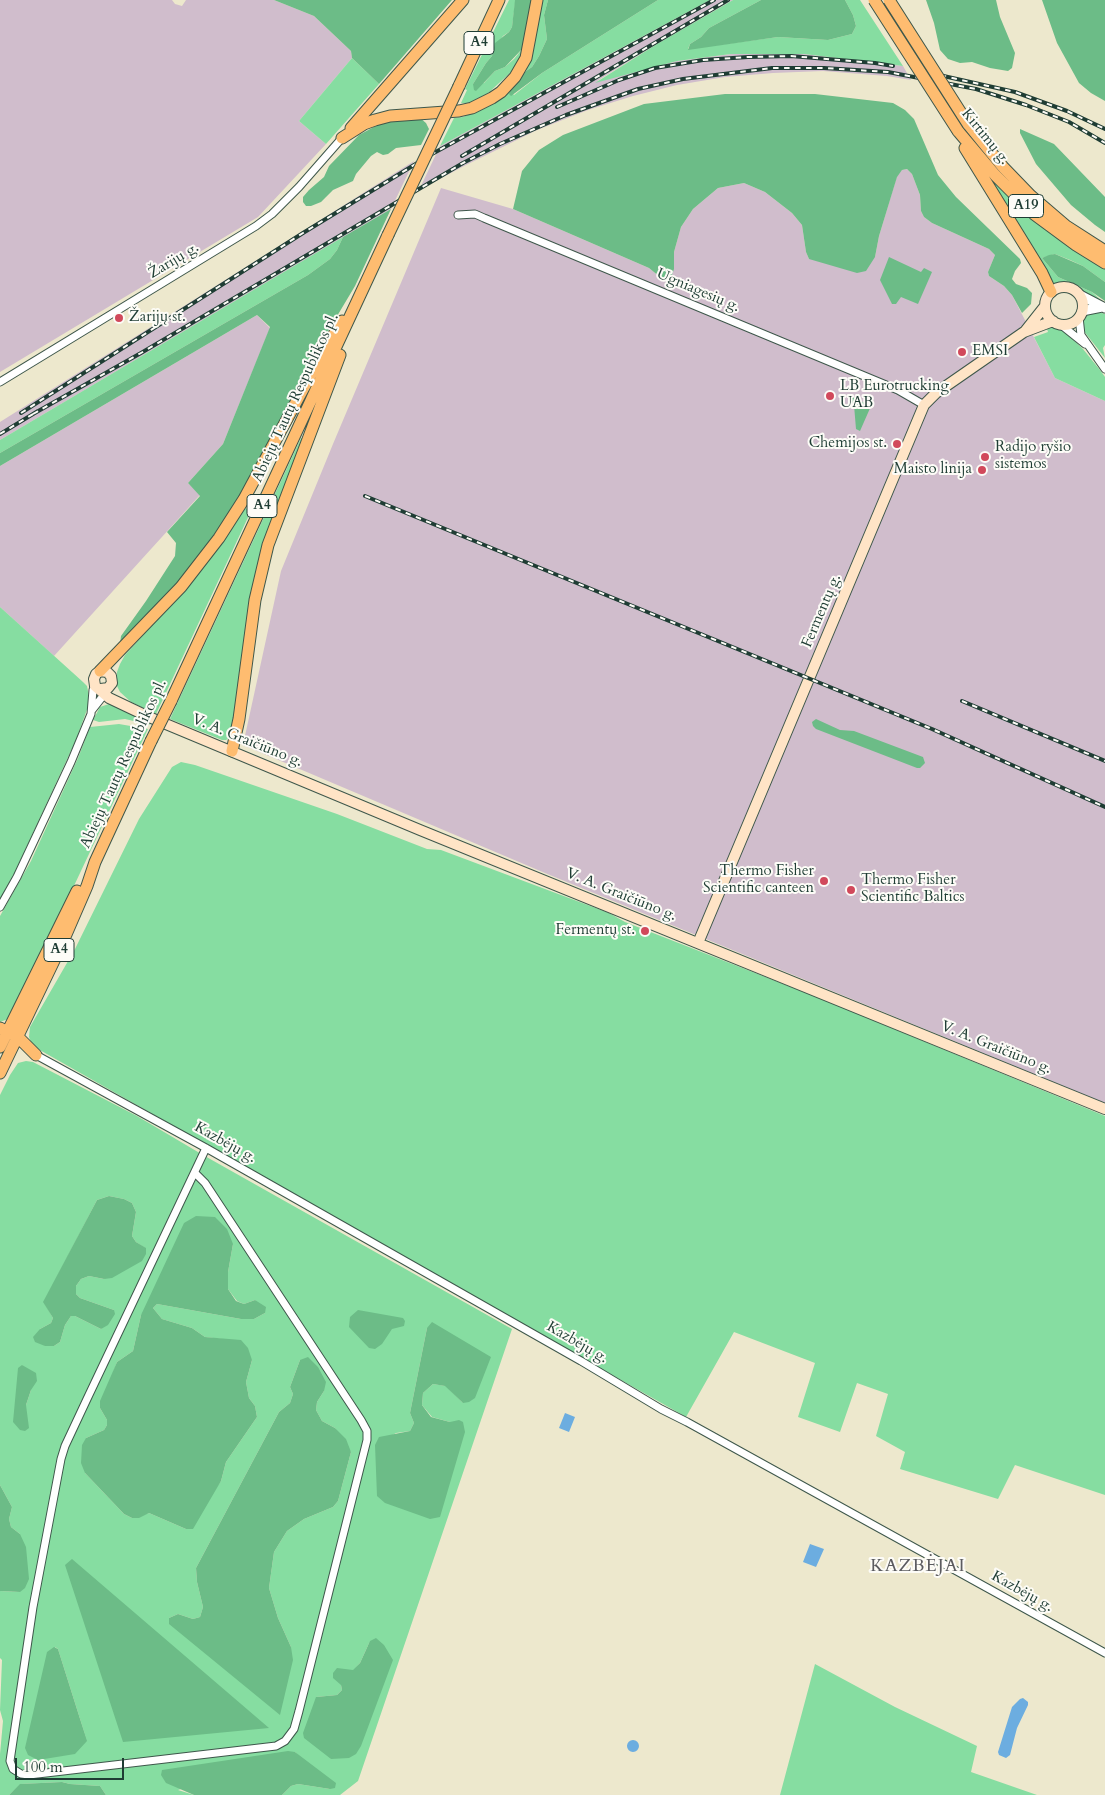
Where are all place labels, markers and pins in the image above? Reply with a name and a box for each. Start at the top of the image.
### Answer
place label: Žarijų st. [129,309,186,327]
marker: Žarijų st. [113,312,125,324]
place label: EMSI [972,343,1008,361]
marker: EMSI [956,346,968,358]
place label: LB Eurotrucking UAB [840,378,949,413]
marker: LB Eurotrucking UAB [824,390,836,402]
place label: Chemijos st. [809,435,887,453]
marker: Chemijos st. [891,438,903,450]
place label: Radijo ryšio sistemos [995,439,1071,474]
marker: Radijo ryšio sistemos [979,451,991,463]
place label: Maisto linija [894,461,972,479]
marker: Maisto linija [976,464,988,476]
place label: Thermo Fisher Scientific canteen [703,863,814,898]
place label: Thermo Fisher Scientific Baltics [861,872,964,907]
marker: Thermo Fisher Scientific canteen [818,875,830,887]
marker: Thermo Fisher Scientific Baltics [845,884,857,896]
place label: Fermentų st. [556,922,635,940]
marker: Fermentų st. [639,925,651,937]

